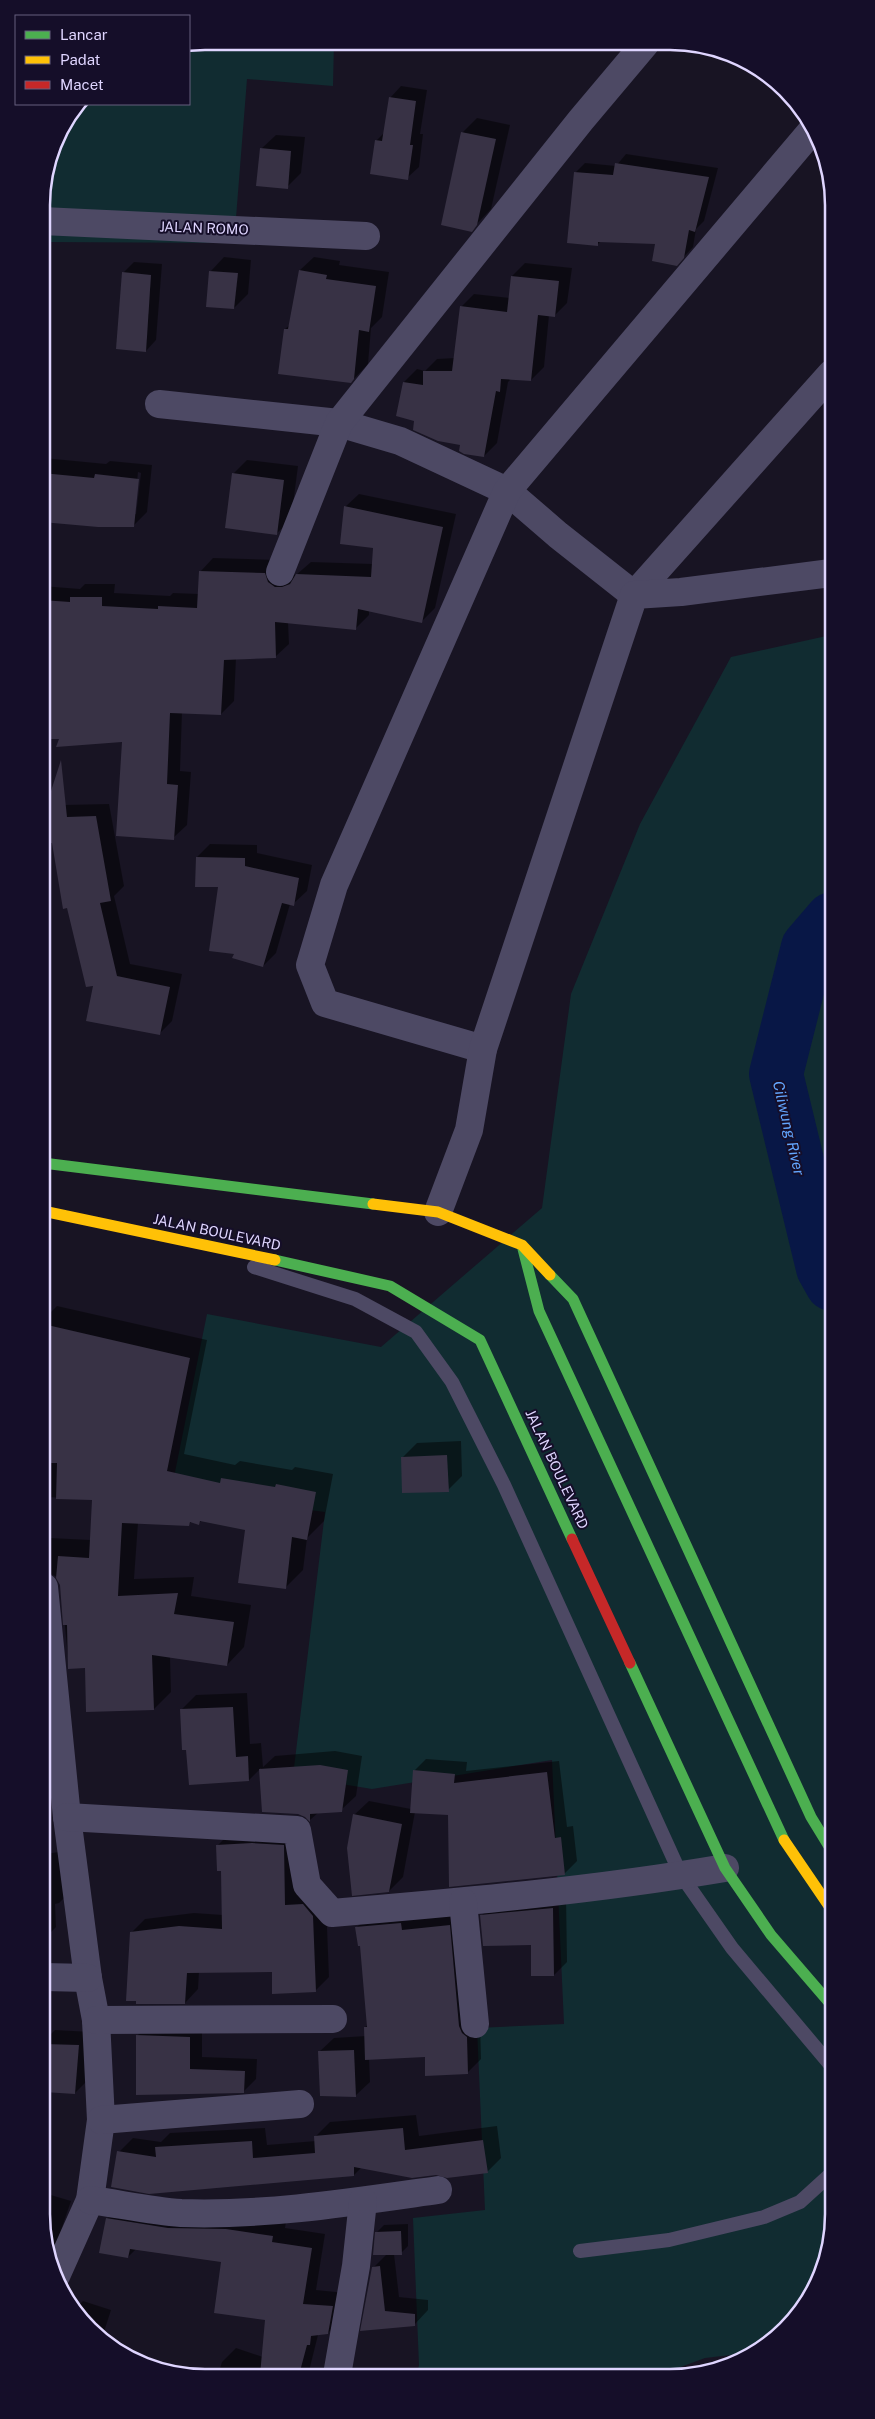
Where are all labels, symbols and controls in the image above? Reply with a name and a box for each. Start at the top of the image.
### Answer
legend [15,15,190,105]
text: Lancar [60,26,108,43]
text: Padat [60,51,101,68]
text: Macet [60,76,104,93]
street label: JALAN ROMO [159,218,249,238]
water label: Ciliwung River [770,1079,808,1177]
street label: JALAN BOULEVARD [152,1211,282,1253]
street label: JALAN BOULEVARD [522,1407,592,1531]

